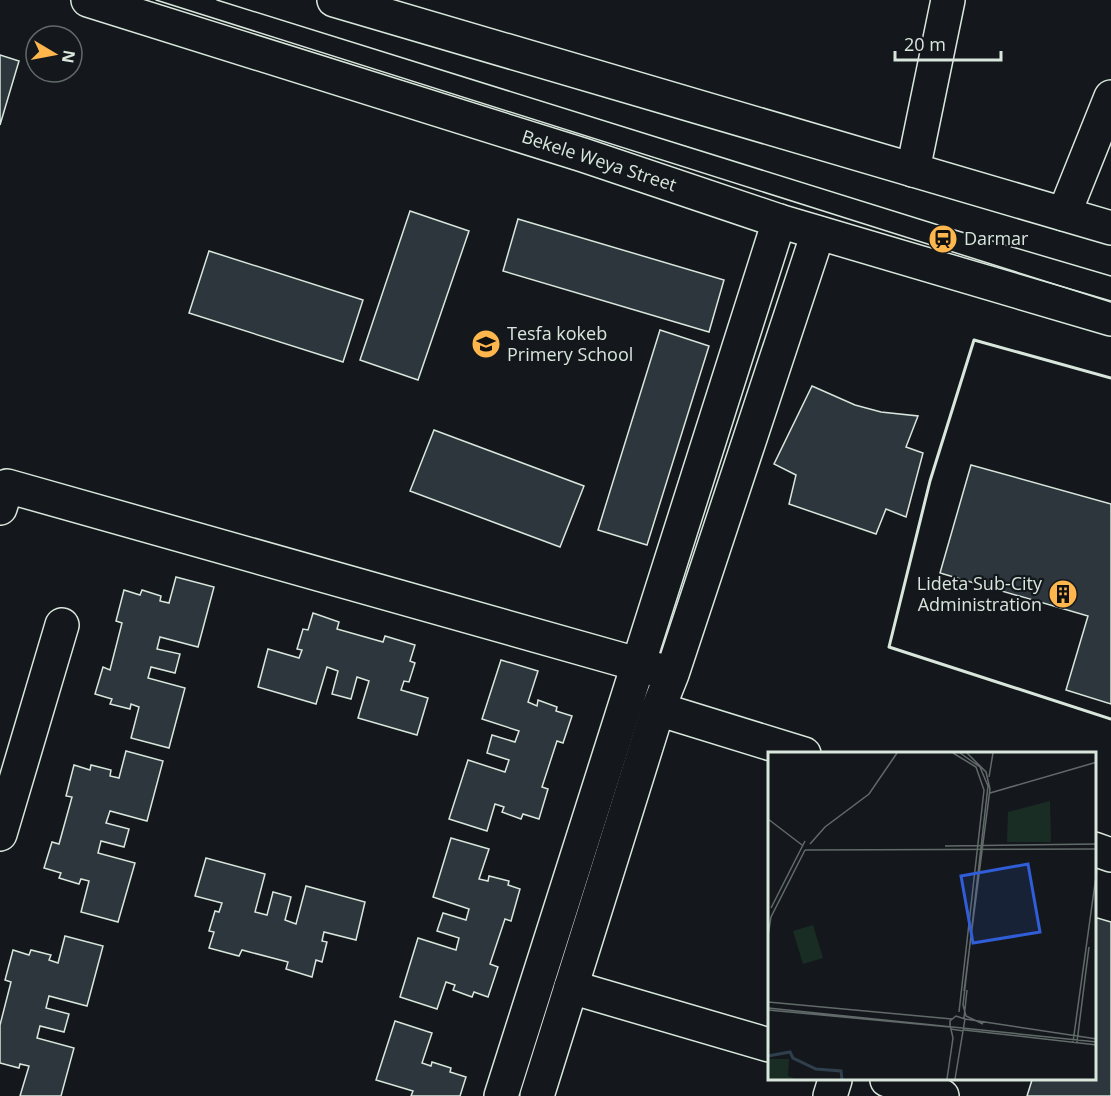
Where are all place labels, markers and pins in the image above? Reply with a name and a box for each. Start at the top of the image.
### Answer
station icon: Darmar [927,223,959,255]
place label: Darmar [964,226,1029,250]
place label: Tesfa kokeb Primery School [507,321,633,366]
school or university icon: Tesfa kokeb Primery School [470,328,502,360]
place label: Lideta Sub-City Administration [917,571,1043,616]
building icon: Lideta Sub-City Administration [1047,578,1079,610]

